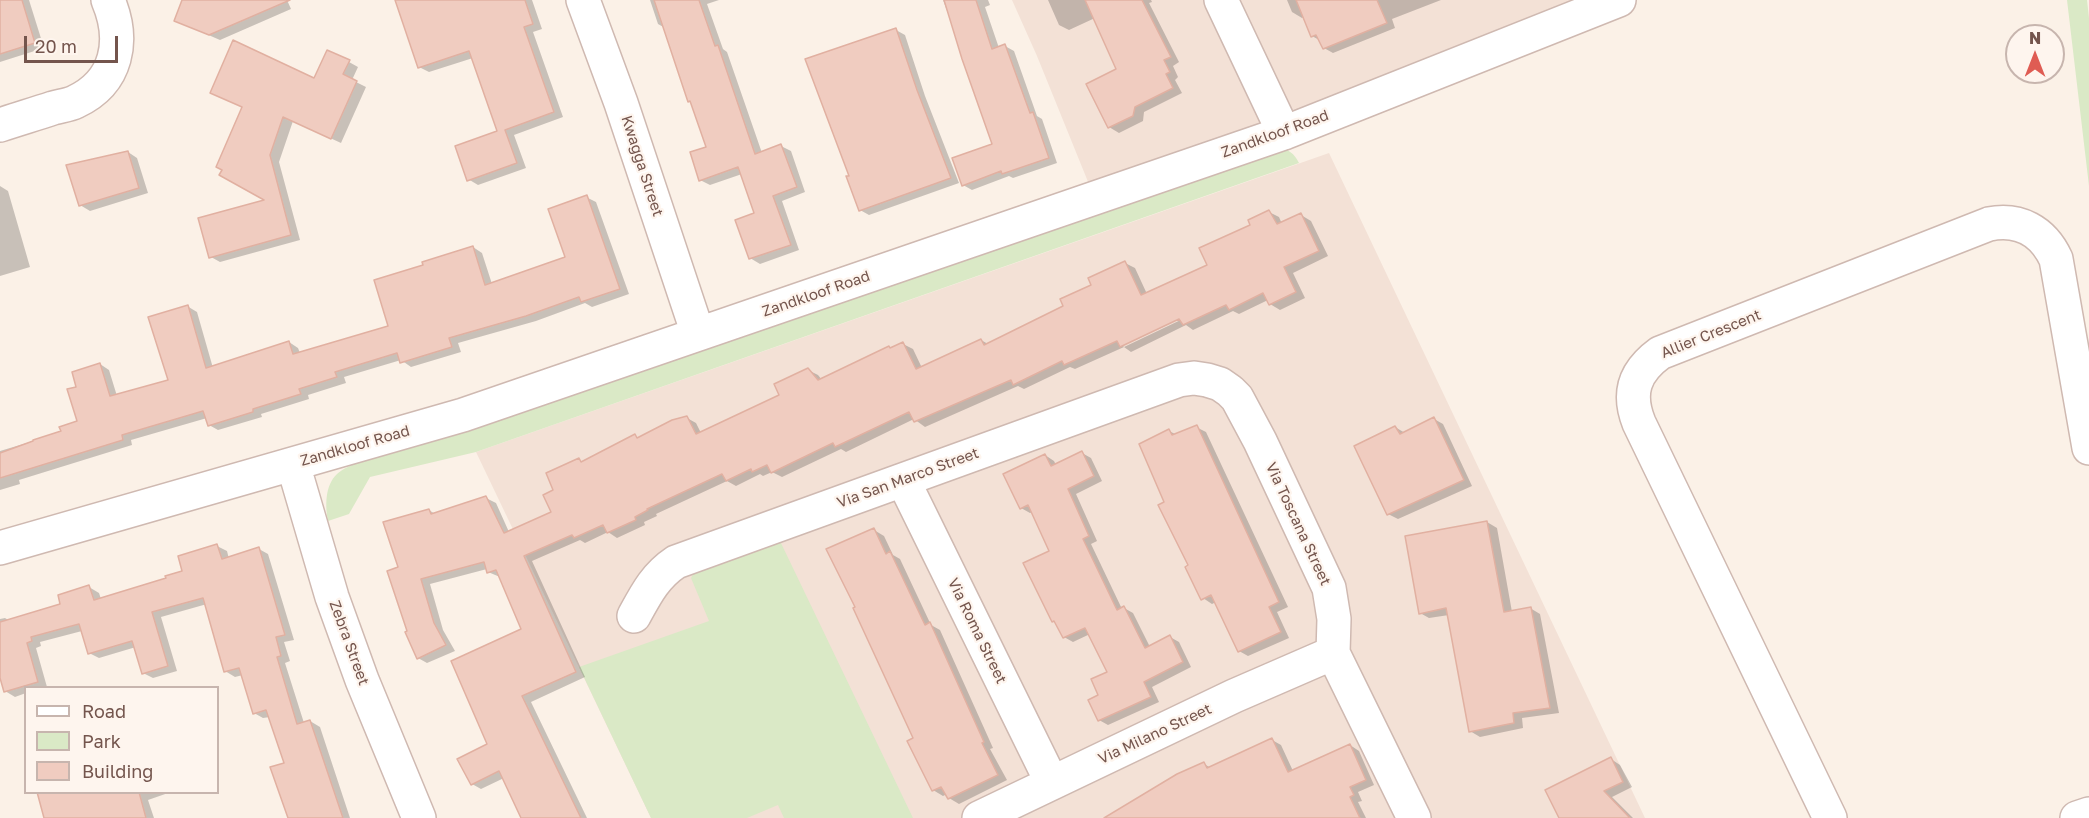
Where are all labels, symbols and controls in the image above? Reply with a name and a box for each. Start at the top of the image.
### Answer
scale bar [27,24,122,62]
north arrow [2005,24,2065,84]
text: N [2029,28,2041,48]
text: 20 m [35,35,77,57]
street label: Zandkloof Road [1219,106,1331,162]
street label: Kwagga Street [617,113,667,219]
street label: Zandkloof Road [760,267,872,321]
street label: Allier Crescent [1658,306,1764,362]
street label: Zandkloof Road [298,422,412,470]
street label: Via San Marco Street [835,444,981,512]
street label: Via Toscana Street [1262,460,1334,588]
street label: Via Roma Street [944,575,1010,687]
street label: Zebra Street [325,598,373,688]
legend [24,686,219,794]
text: Road [82,700,126,722]
street label: Via Milano Street [1096,700,1214,768]
text: Park [82,730,121,752]
text: Building [82,760,153,782]

